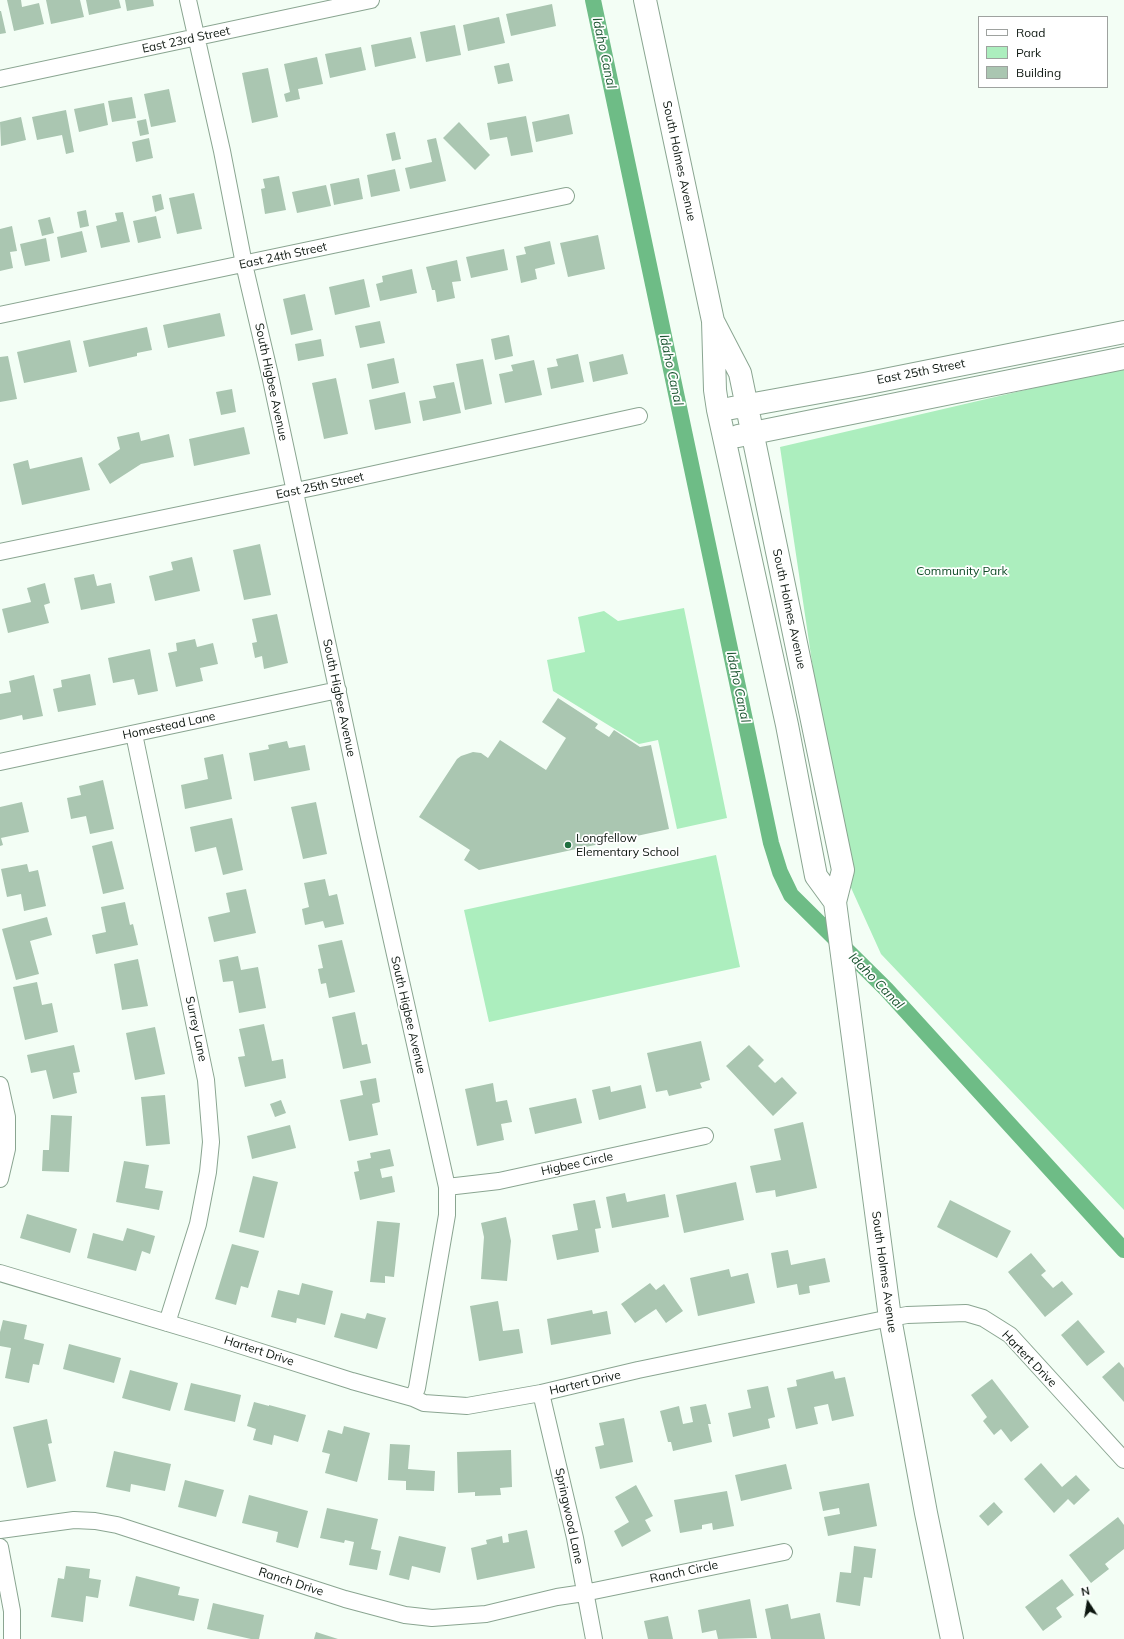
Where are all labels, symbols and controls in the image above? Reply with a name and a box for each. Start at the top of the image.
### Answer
water label: Idaho Canal [589,16,619,90]
legend [978,16,1108,88]
street label: East 23rd Street [141,24,231,56]
text: Road [1016,25,1045,40]
text: Park [1016,45,1041,60]
text: Building [1016,65,1061,80]
street label: South Holmes Avenue [659,100,699,222]
street label: East 24th Street [238,240,328,272]
street label: South Higbee Avenue [251,322,291,442]
water label: Idaho Canal [656,333,686,407]
street label: East 25th Street [876,356,966,388]
street label: East 25th Street [275,470,365,502]
street label: South Holmes Avenue [769,548,809,670]
park label: Community Park [916,564,1008,578]
street label: South Higbee Avenue [319,638,359,758]
water label: Idaho Canal [723,650,753,724]
street label: Homestead Lane [121,709,217,743]
place label: Longfellow Elementary School [576,831,679,859]
marker: Longfellow Elementary School [563,840,573,850]
water label: Idaho Canal [845,950,907,1012]
street label: South Higbee Avenue [387,955,429,1075]
street label: Surrey Lane [182,995,210,1063]
street label: Higbee Circle [540,1149,614,1179]
street label: South Holmes Avenue [868,1210,900,1334]
street label: Hartert Drive [999,1328,1059,1390]
street label: Hartert Drive [222,1333,296,1369]
street label: Hartert Drive [548,1368,622,1398]
street label: Springwood Lane [552,1467,586,1565]
street label: Ranch Circle [649,1558,719,1586]
street label: Ranch Drive [257,1565,325,1599]
north arrow [1068,1583,1108,1623]
text: N [1080,1584,1091,1599]

